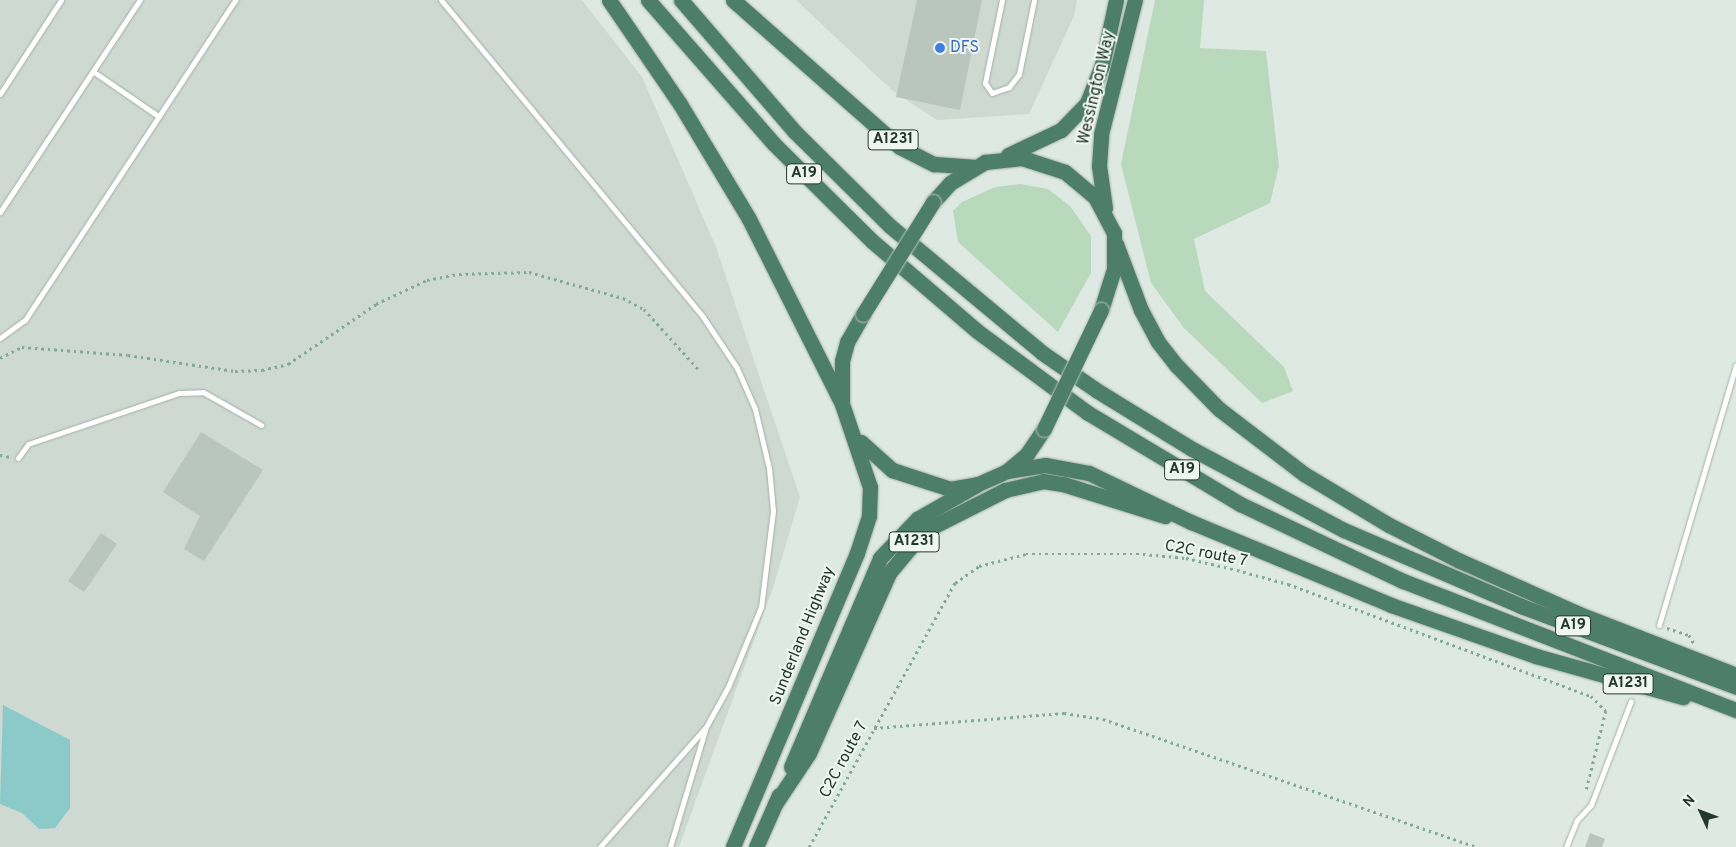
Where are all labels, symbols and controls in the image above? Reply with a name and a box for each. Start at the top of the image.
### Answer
street label: Wessington Way [1075,29,1119,147]
place label: DFS [950,38,979,58]
marker: DFS [934,42,946,54]
road number: A1231 [867,128,919,152]
road number: A19 [785,162,823,186]
road number: A19 [1163,458,1201,482]
road number: A1231 [888,530,940,554]
street label: C2C route 7 [1163,537,1249,571]
street label: Sunderland Highway [766,564,840,708]
road number: A19 [1554,614,1592,638]
road number: A1231 [1602,672,1654,696]
street label: C2C route 7 [816,718,872,802]
north arrow [1676,787,1726,837]
text: N [1680,792,1699,811]

